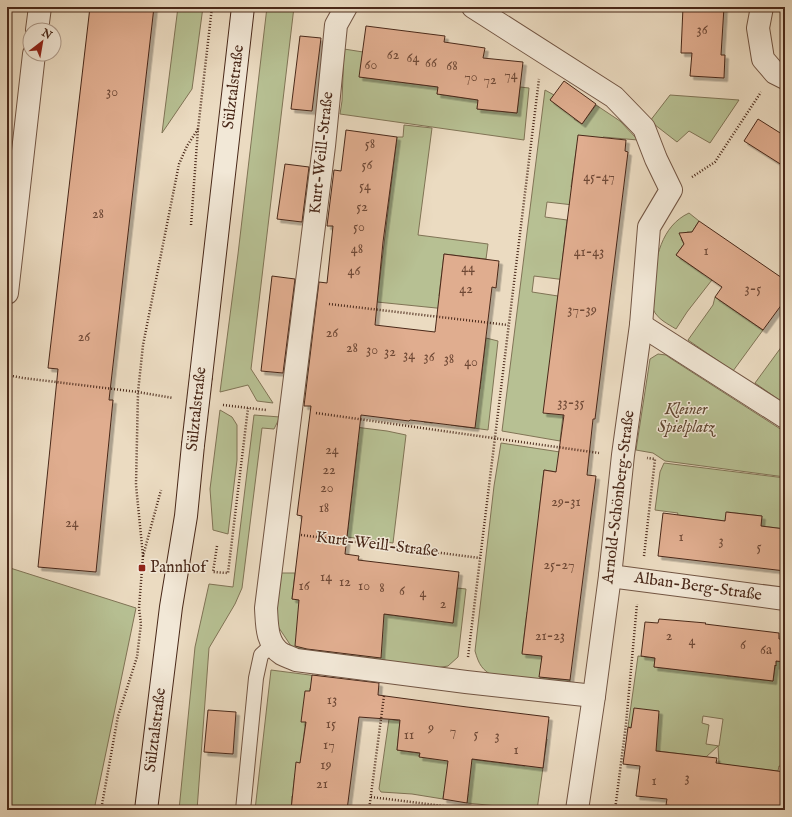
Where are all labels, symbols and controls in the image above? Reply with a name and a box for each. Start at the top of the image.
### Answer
house number: 36 [696,21,709,39]
north arrow [22,22,62,62]
text: N [38,25,55,43]
street label: Sülztalstraße [219,44,249,130]
house number: 62 [387,46,400,64]
house number: 64 [407,49,420,67]
house number: 66 [425,54,438,72]
house number: 60 [365,56,378,74]
house number: 68 [446,57,458,75]
house number: 74 [504,66,518,84]
house number: 70 [464,68,478,86]
house number: 72 [483,71,497,89]
house number: 30 [106,83,118,101]
street label: Kurt-Weill-Straße [306,91,338,215]
house number: 58 [365,135,375,153]
house number: 56 [362,156,374,174]
house number: 45-47 [583,168,615,186]
house number: 54 [359,177,371,195]
house number: 52 [356,198,368,216]
house number: 28 [92,205,104,223]
house number: 50 [353,218,365,236]
house number: 48 [351,240,363,258]
house number: 1 [703,242,709,260]
house number: 41-43 [574,243,604,261]
house number: 44 [461,259,475,277]
house number: 46 [348,262,361,280]
house number: 42 [459,280,473,298]
house number: 3-5 [745,280,761,298]
house number: 37-39 [567,301,597,319]
house number: 26 [326,324,339,342]
house number: 26 [78,328,91,346]
house number: 28 [346,339,358,357]
house number: 30 [366,341,378,359]
house number: 32 [384,343,396,361]
house number: 34 [403,346,415,364]
house number: 36 [423,348,436,366]
house number: 38 [444,350,454,368]
house number: 40 [464,353,478,371]
street label: Sülztalstraße [183,366,211,452]
house number: 33-35 [557,394,585,412]
park label: Kleiner Spielplatz [658,400,716,438]
street label: Arnold-Schönberg-Straße [598,409,640,586]
house number: 24 [325,441,339,459]
house number: 22 [322,461,336,479]
house number: 20 [320,479,334,497]
house number: 29-31 [551,493,581,511]
house number: 18 [319,499,329,517]
house number: 24 [65,514,79,532]
street label: Kurt-Weill-Straße [315,528,439,562]
house number: 1 [678,528,684,546]
house number: 3 [718,532,724,550]
house number: 5 [756,538,762,556]
house number: 25-27 [543,556,575,574]
place label: Pannhof [150,558,209,578]
marker: Pannhof [137,563,147,573]
house number: 14 [320,568,332,586]
street label: Alban-Berg-Straße [632,568,763,606]
house number: 12 [339,573,351,591]
house number: 16 [298,577,311,595]
house number: 10 [358,577,370,595]
house number: 8 [379,579,385,597]
house number: 6 [399,582,406,600]
house number: 4 [420,584,427,602]
house number: 2 [440,595,447,613]
house number: 21-23 [535,627,565,645]
house number: 2 [666,627,673,645]
house number: 4 [689,632,696,650]
house number: 6 [740,636,747,654]
house number: 6a [760,641,773,659]
street label: Sülztalstraße [141,687,171,773]
house number: 13 [327,691,337,709]
house number: 15 [326,715,336,733]
house number: 9 [427,719,434,737]
house number: 7 [450,722,456,740]
house number: 5 [473,725,479,743]
house number: 11 [404,726,414,744]
house number: 3 [494,727,500,745]
house number: 17 [323,736,335,754]
house number: 1 [513,741,519,759]
house number: 19 [320,756,332,774]
house number: 3 [684,769,690,787]
house number: 1 [651,772,657,790]
house number: 21 [316,775,328,793]

